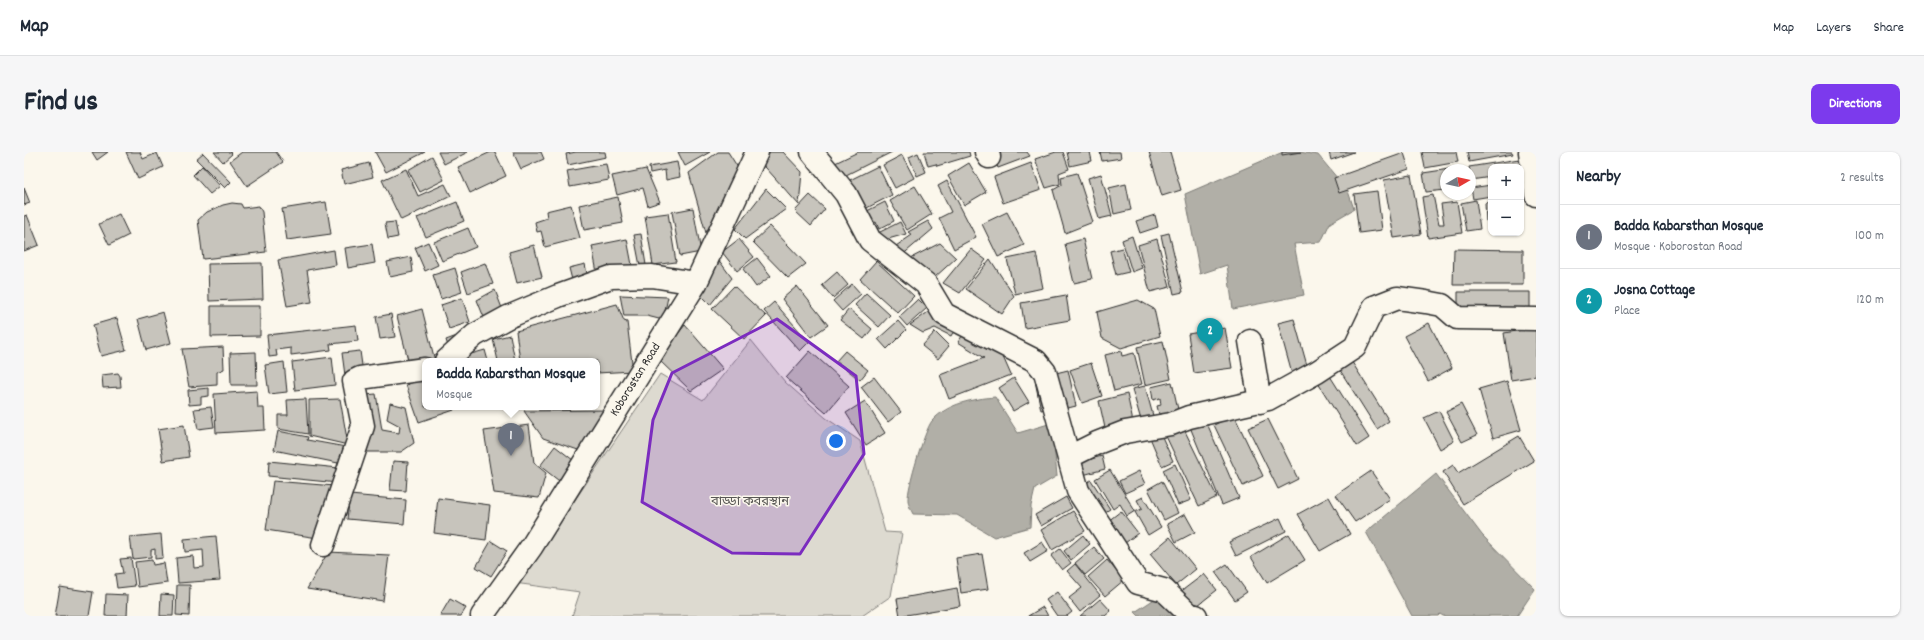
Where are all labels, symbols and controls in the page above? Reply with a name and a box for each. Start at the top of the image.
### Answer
text: Map [20,14,49,41]
text: Map [1773,18,1794,38]
text: Layers [1816,18,1851,38]
text: Share [1873,18,1904,38]
text: Find us [24,84,98,124]
button: Directions [1811,84,1900,124]
north arrow [1440,164,1476,200]
map controls [1488,164,1524,236]
button: + [1488,164,1524,200]
text: Nearby [1576,166,1620,190]
text: 2 results [1840,169,1884,188]
button: − [1488,200,1524,236]
text: Badda Kabarsthan Mosque [1614,216,1763,238]
text: 1 [1588,227,1590,246]
text: 100 m [1855,227,1884,246]
text: Mosque · Koborostan Road [1614,238,1742,257]
text: Josna Cottage [1614,280,1695,302]
text: 2 [1586,291,1592,310]
text: 120 m [1856,291,1884,310]
text: Place [1614,302,1640,321]
pin: 2 [1197,318,1223,351]
street label: Koborostan Road [606,340,666,420]
popup [422,358,600,410]
text: Badda Kabarsthan Mosque [436,364,586,386]
text: Mosque [436,386,472,405]
pin: 1 [498,423,524,456]
your location [826,431,846,451]
park label: বাড্ডা কবরস্থান [710,493,789,512]

